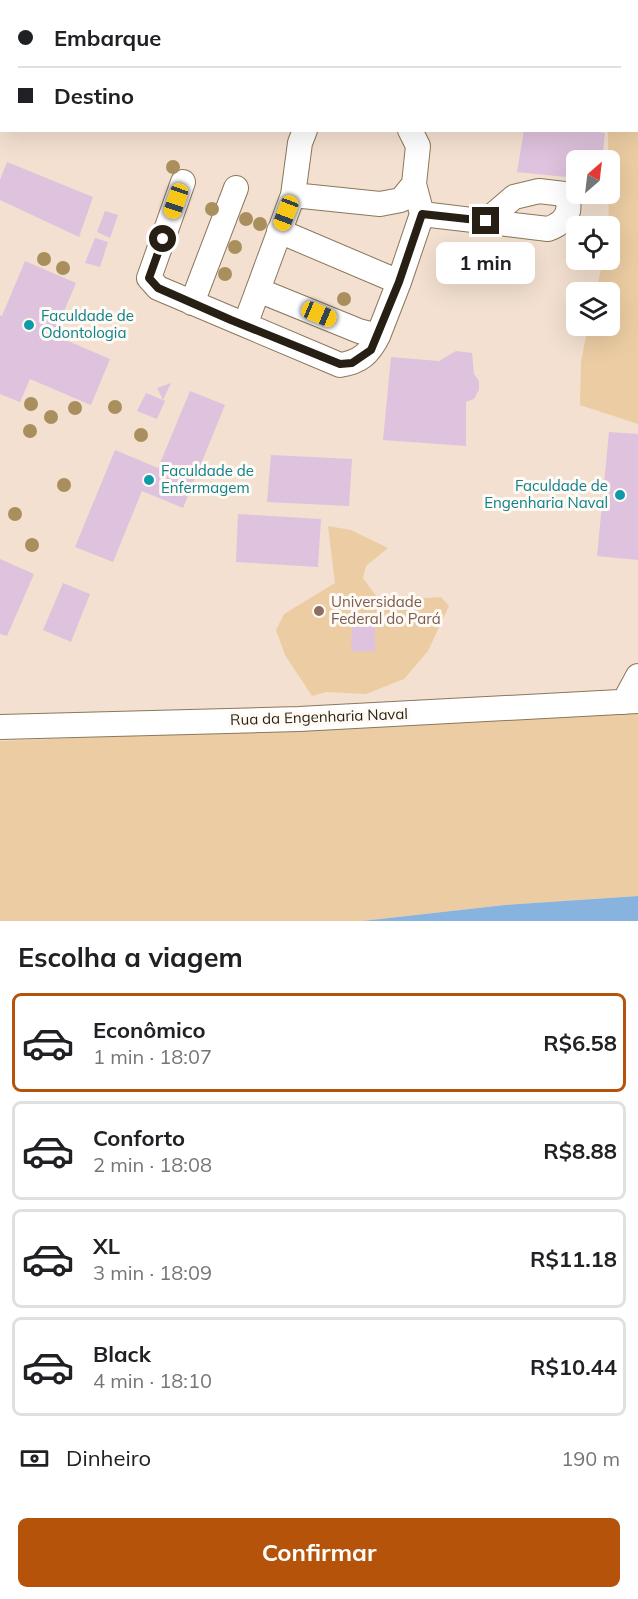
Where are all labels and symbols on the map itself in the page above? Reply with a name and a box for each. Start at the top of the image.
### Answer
north arrow [566,150,620,204]
car [162,181,190,221]
car [271,193,301,233]
route end [472,207,499,234]
route start [149,225,176,252]
callout: 1 min [436,242,536,284]
car [299,299,339,329]
place label: Faculdade de Odontologia [41,306,134,342]
marker: Faculdade de Odontologia [22,318,36,332]
place label: Faculdade de Enfermagem [161,461,254,497]
marker: Faculdade de Enfermagem [142,473,156,487]
place label: Faculdade de Engenharia Naval [484,476,608,512]
marker: Faculdade de Engenharia Naval [613,488,627,502]
place label: Universidade Federal do Pará [331,592,441,628]
marker: Universidade Federal do Pará [312,604,326,618]
street label: Rua da Engenharia Naval [230,704,408,729]

